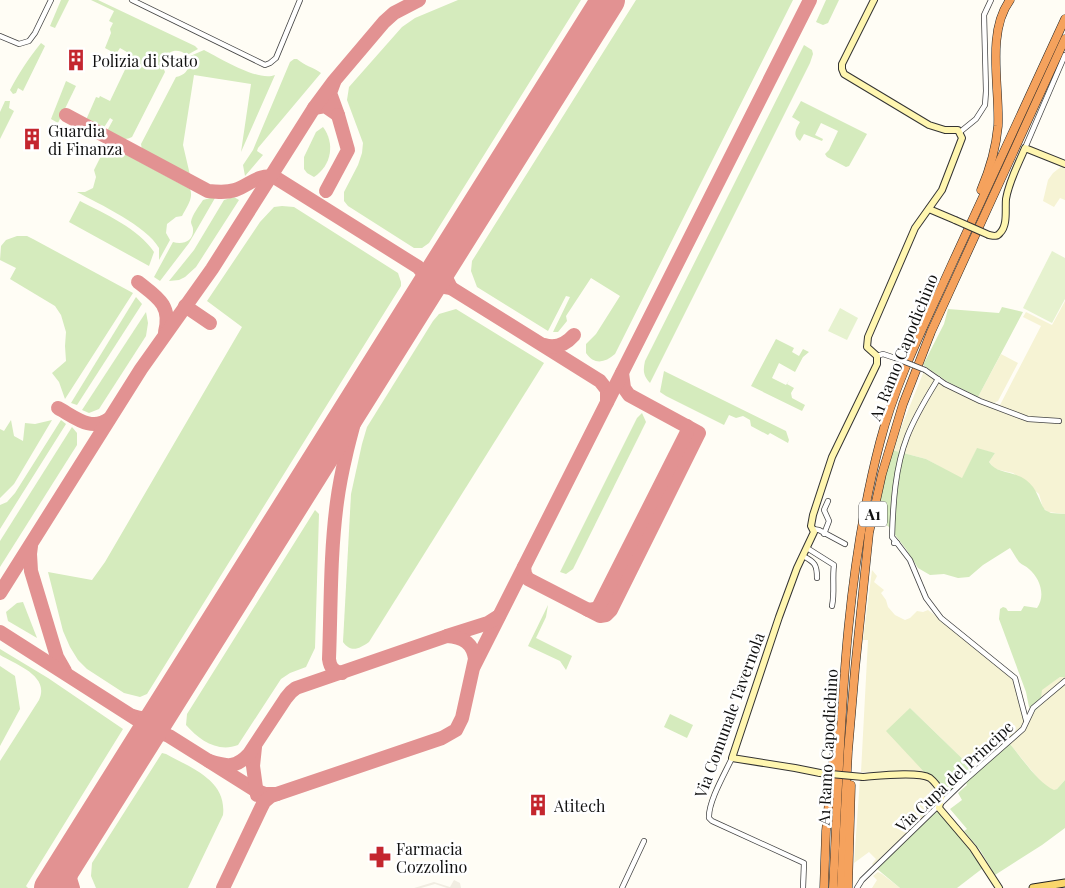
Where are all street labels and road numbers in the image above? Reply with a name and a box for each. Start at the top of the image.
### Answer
street label: A1 Ramo Capodichino [864,270,942,424]
road number: A1 [859,502,887,526]
street label: Via Comunale Tavernola [689,630,769,801]
street label: A1 Ramo Capodichino [812,668,842,827]
street label: Via Cupa del Principe [890,716,1017,837]

